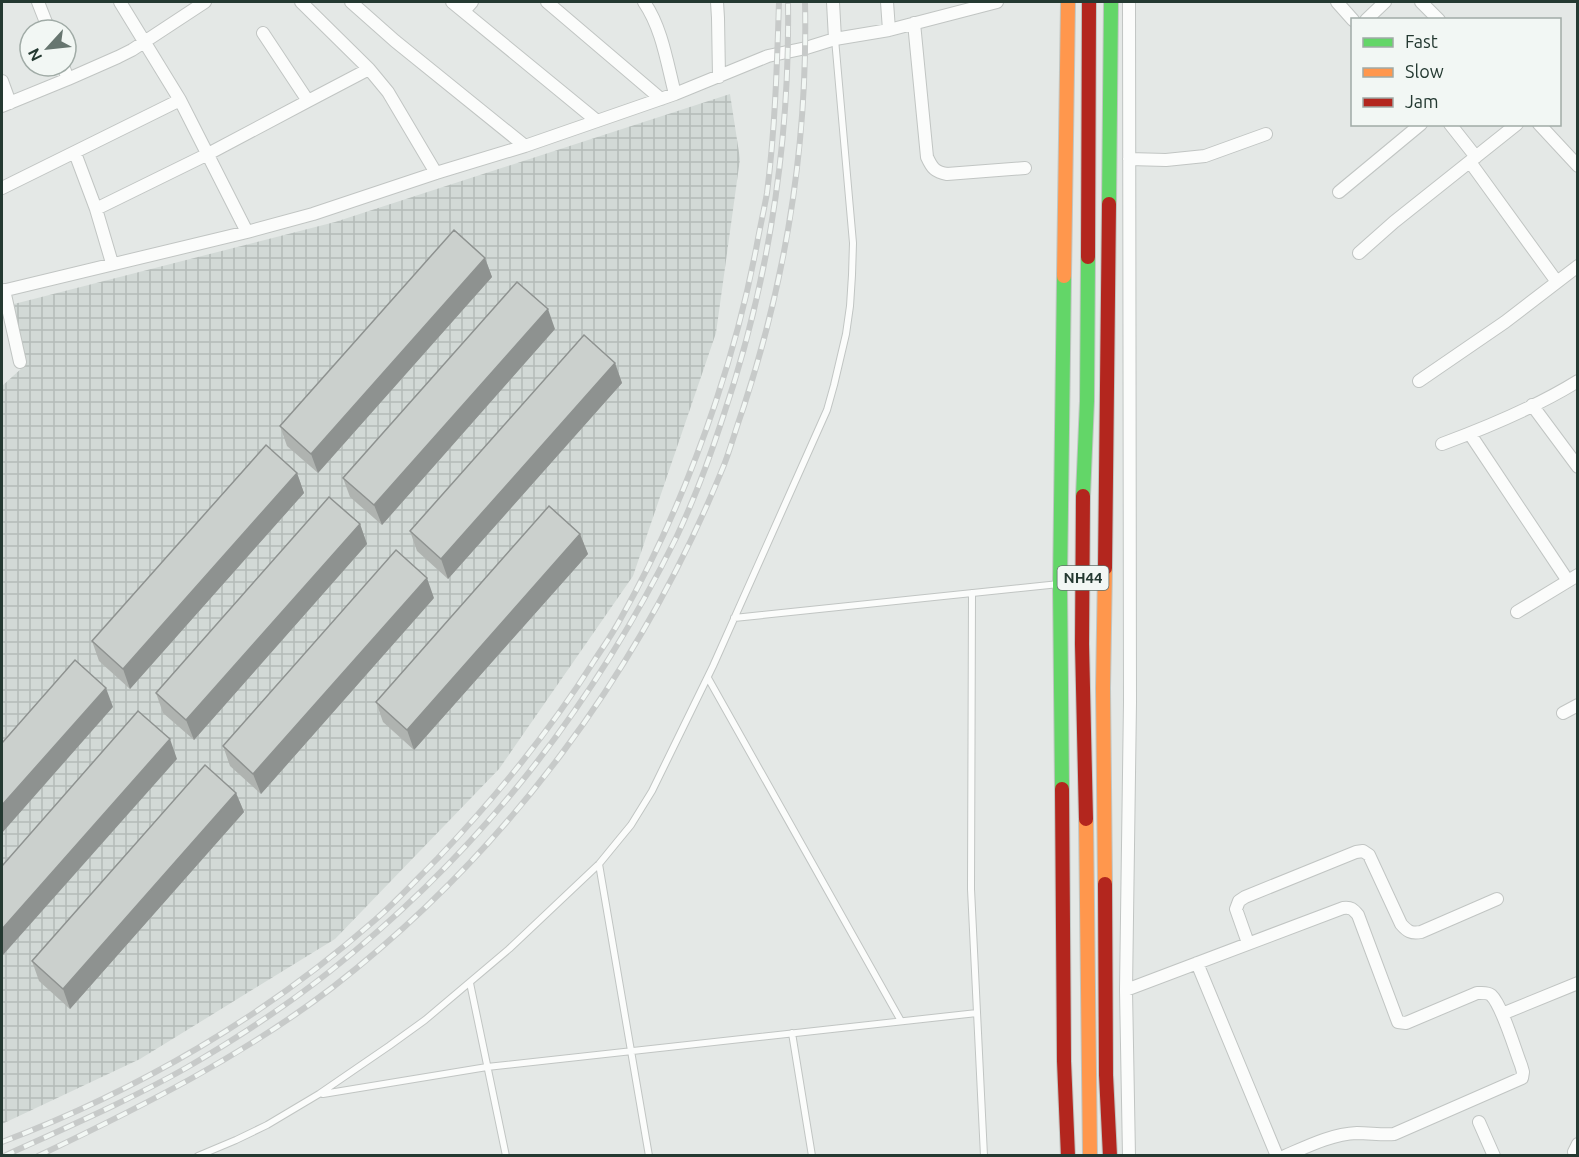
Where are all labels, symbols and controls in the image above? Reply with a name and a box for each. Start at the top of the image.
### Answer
north arrow [18,18,78,78]
legend [1351,18,1561,126]
text: Fast [1405,31,1438,51]
text: N [24,45,45,64]
text: Slow [1405,61,1444,81]
text: Jam [1405,91,1439,111]
road number: NH44 [1058,566,1108,590]

